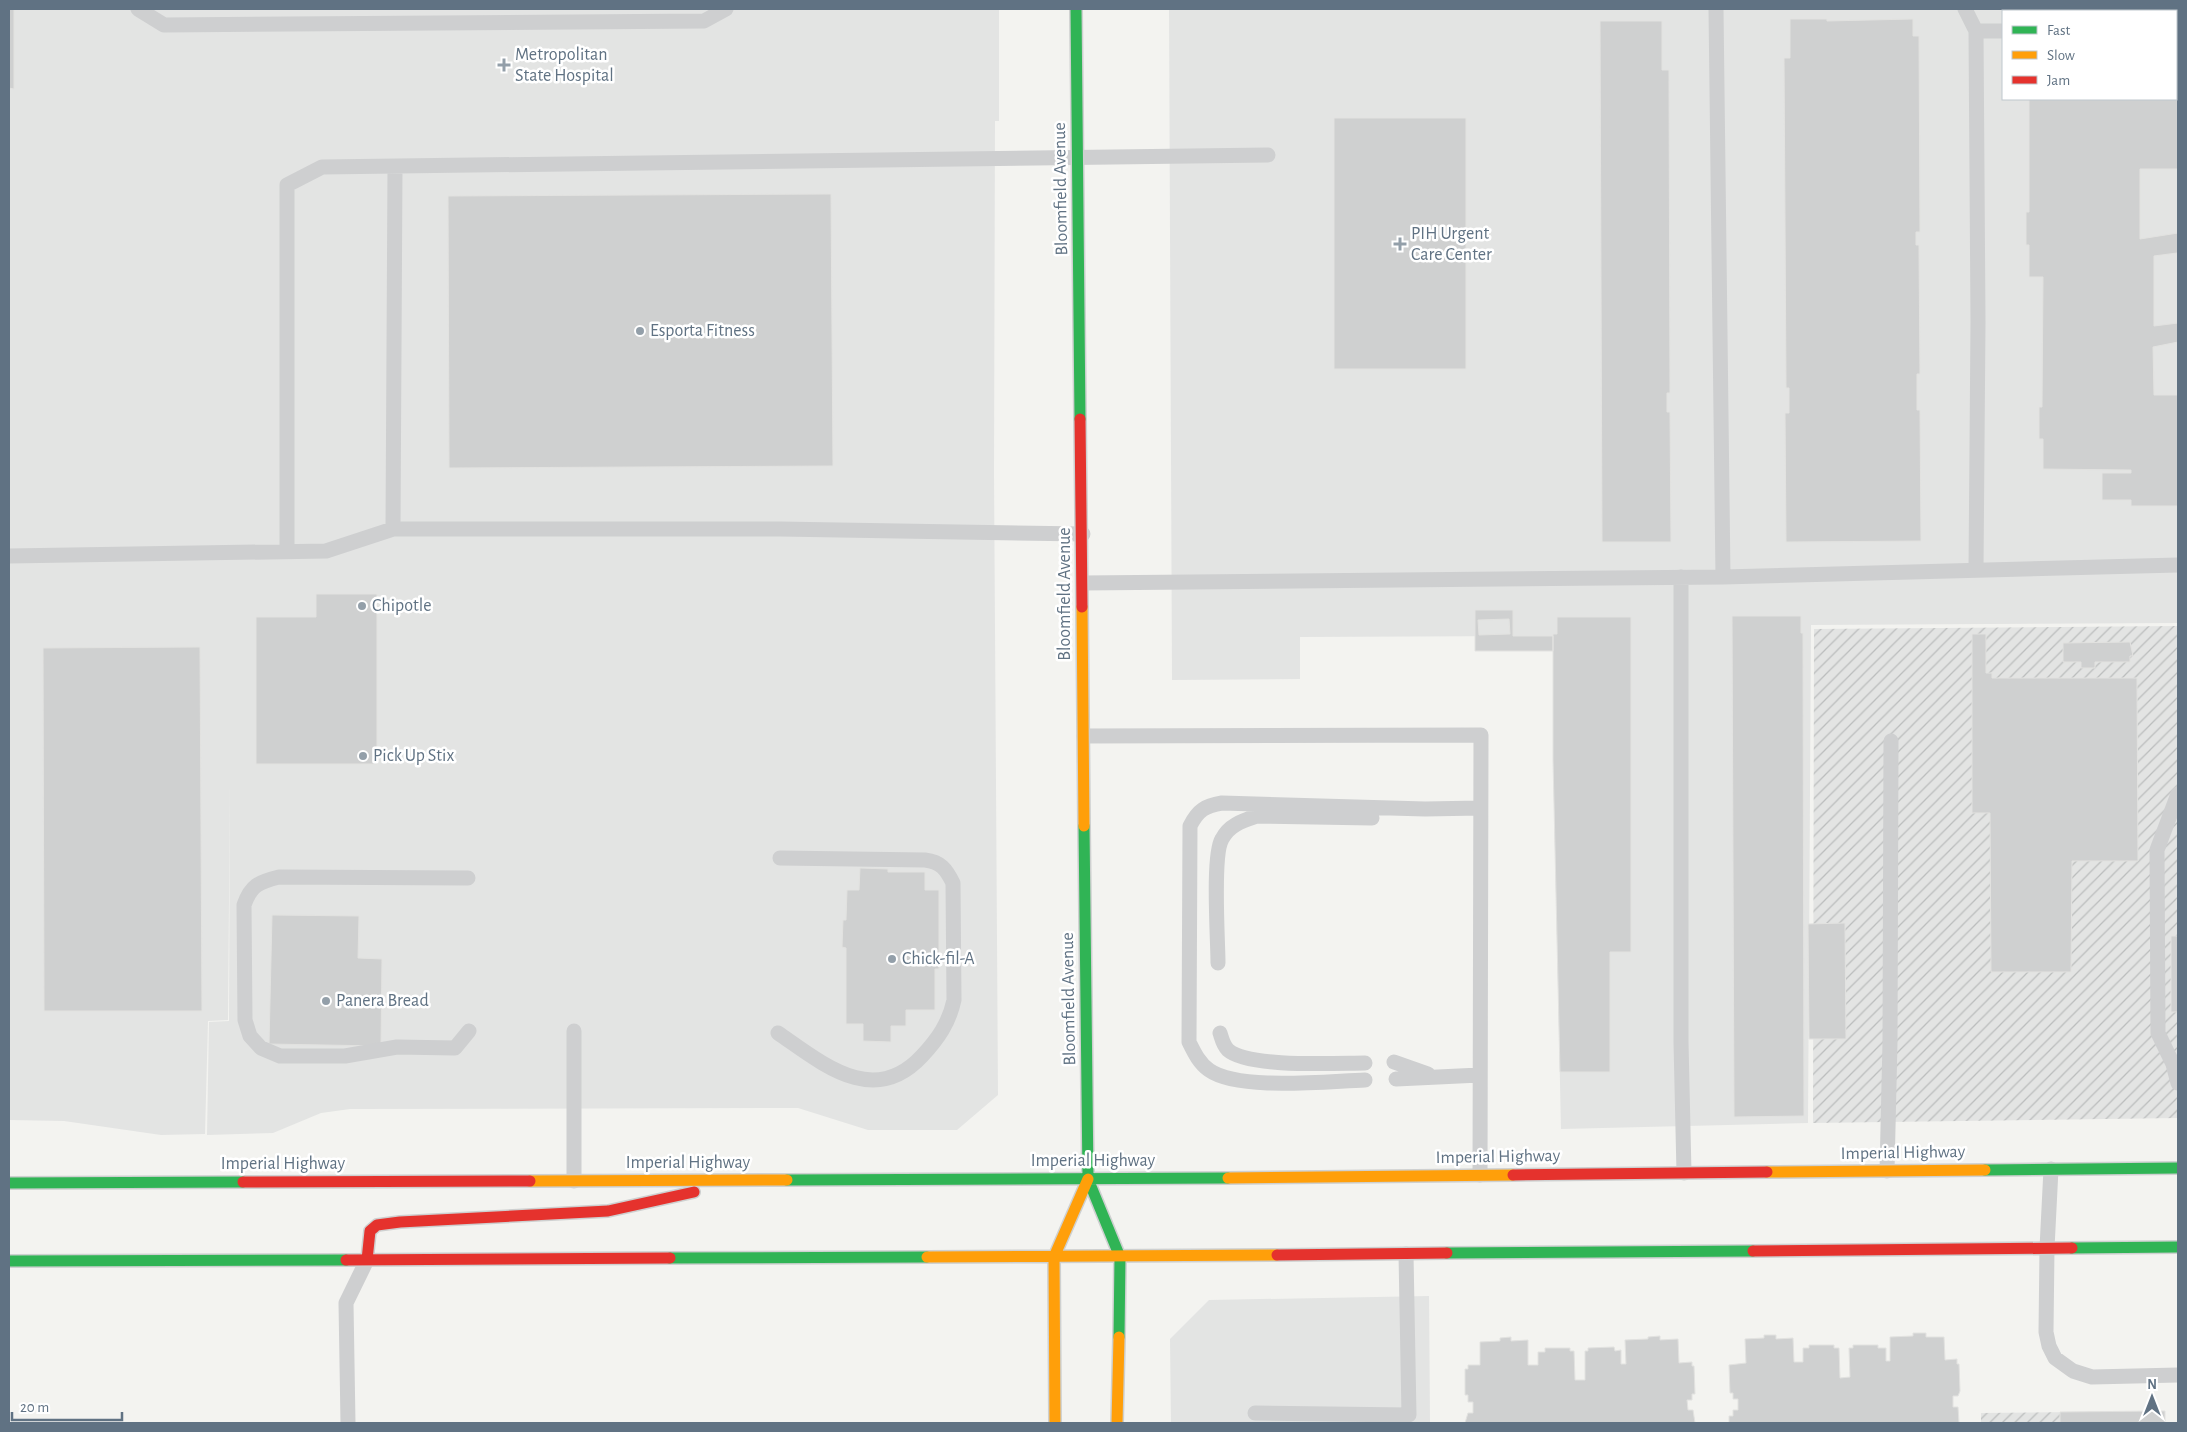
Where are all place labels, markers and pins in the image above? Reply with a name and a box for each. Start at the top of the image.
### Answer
place label: Metropolitan State Hospital [515,46,614,85]
marker: Metropolitan State Hospital [497,58,511,72]
place label: PIH Urgent Care Center [1411,225,1492,264]
marker: PIH Urgent Care Center [1393,237,1407,251]
place label: Esporta Fitness [650,322,755,340]
marker: Esporta Fitness [634,325,646,337]
place label: Chipotle [372,597,432,615]
marker: Chipotle [356,600,368,612]
place label: Pick Up Stix [373,747,454,765]
marker: Pick Up Stix [357,750,369,762]
place label: Chick-fil-A [902,950,975,968]
marker: Chick-fil-A [886,953,898,965]
place label: Panera Bread [336,992,429,1010]
marker: Panera Bread [320,995,332,1007]

